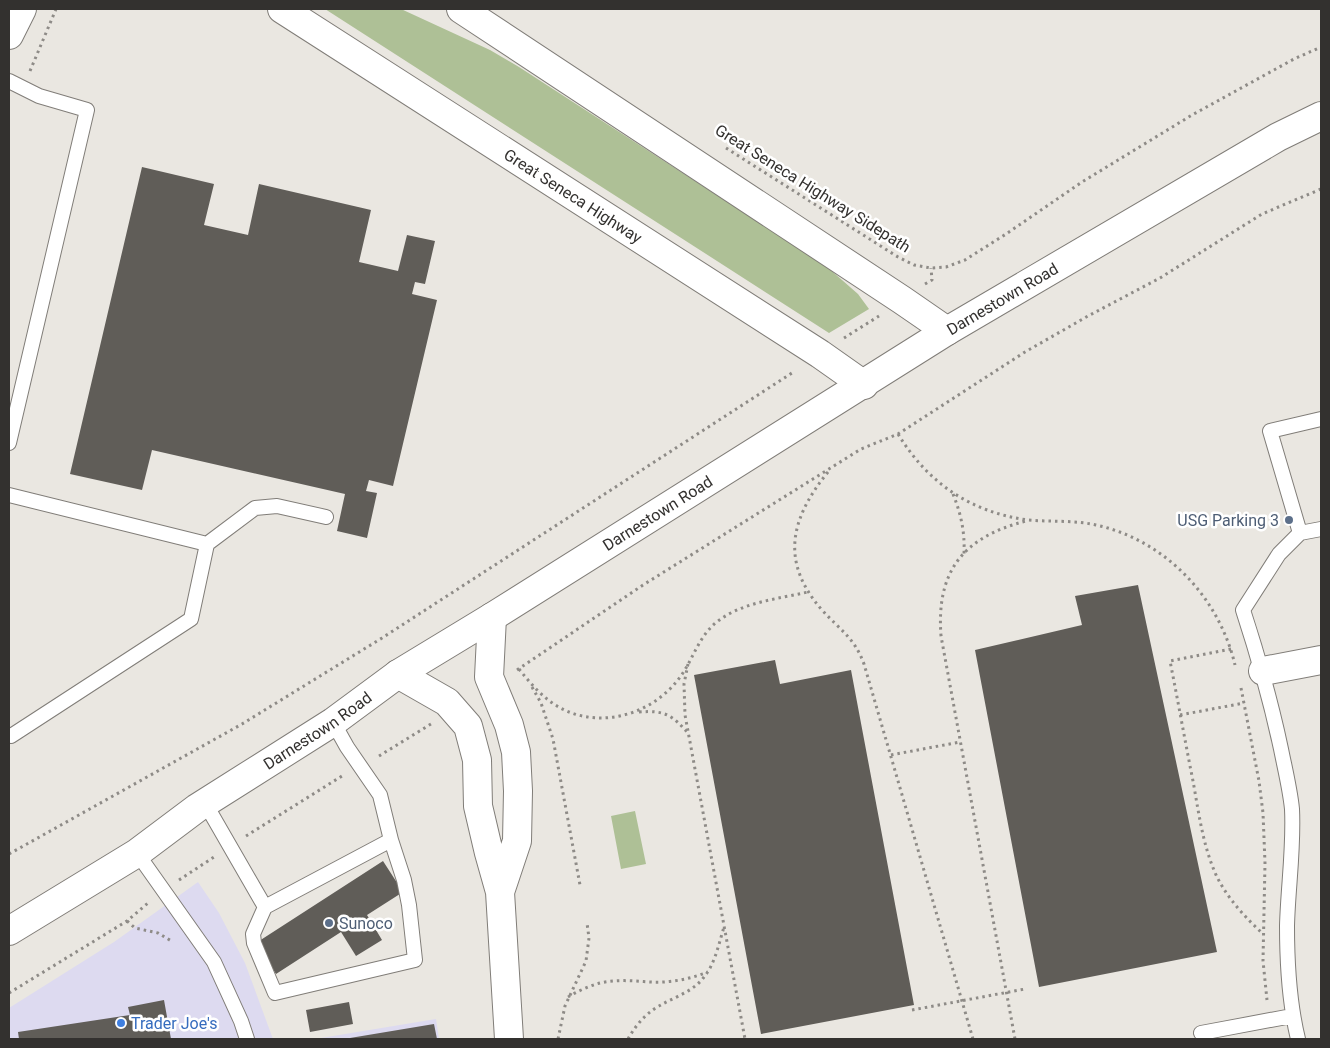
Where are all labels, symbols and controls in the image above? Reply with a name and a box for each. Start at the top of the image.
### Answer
street label: Great Seneca Highway Sidepath [712,120,914,257]
street label: Great Seneca Highway [500,145,646,248]
street label: Darnestown Road [943,259,1062,339]
street label: Darnestown Road [599,472,716,555]
place label: USG Parking 3 [1177,511,1279,530]
marker: USG Parking 3 [1283,514,1295,526]
street label: Darnestown Road [260,688,375,774]
place label: Sunoco [339,914,393,933]
marker: Sunoco [323,917,335,929]
place label: Trader Joe's [131,1014,217,1033]
marker: Trader Joe's [115,1017,127,1029]

